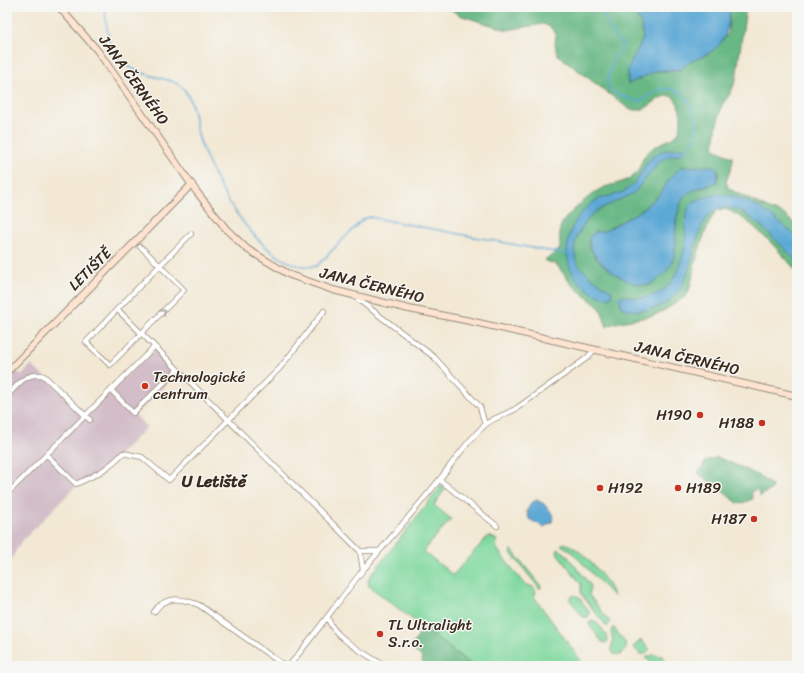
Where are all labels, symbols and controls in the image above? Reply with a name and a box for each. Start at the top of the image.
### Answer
street label: JANA ČERNÉHO [92,28,176,131]
street label: LETIŠTĚ [62,240,119,297]
street label: JANA ČERNÉHO [316,259,427,311]
one-way arrow [158,309,166,317]
street label: JANA ČERNÉHO [631,333,742,383]
place label: Technologické centrum [153,364,246,407]
marker: Technologické centrum [140,381,150,391]
place label: H190 [656,402,692,428]
marker: H190 [695,410,705,420]
place label: H188 [719,410,754,436]
marker: H188 [757,418,767,428]
district label: U Letiště [182,467,248,496]
place label: H192 [608,475,643,501]
place label: H189 [686,475,721,501]
marker: H192 [595,483,605,493]
marker: H189 [673,483,683,493]
place label: H187 [711,506,747,532]
marker: H187 [749,514,759,524]
place label: TL Ultralight S.r.o. [388,612,472,655]
marker: TL Ultralight S.r.o. [375,629,385,639]

